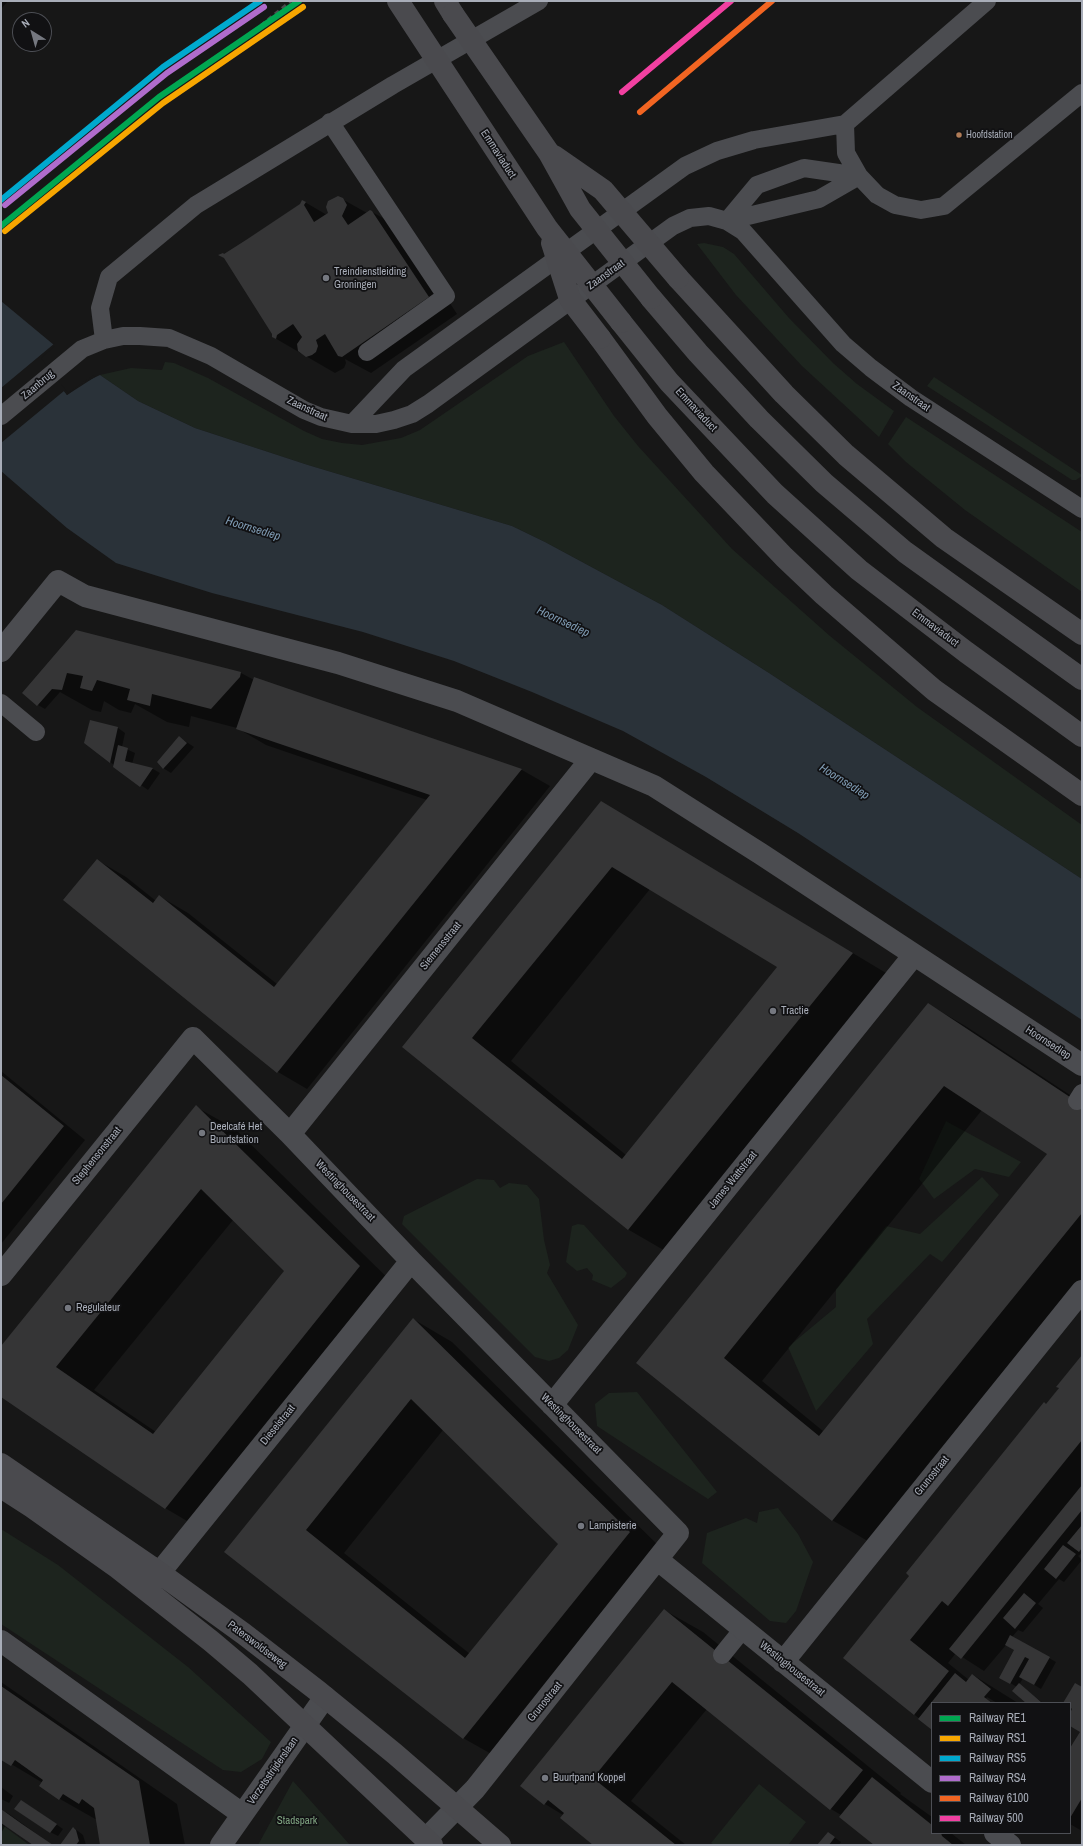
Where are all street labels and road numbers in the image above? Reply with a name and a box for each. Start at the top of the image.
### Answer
street label: Emmaviaduct [477,127,519,181]
street label: Zaanstraat [585,257,627,293]
street label: Zaanbrug [19,368,57,402]
street label: Zaanstraat [890,379,932,415]
street label: Emmaviaduct [672,385,720,435]
street label: Zaanstraat [285,394,329,424]
street label: Emmaviaduct [909,606,961,650]
street label: Siemensstraat [418,919,464,973]
street label: Hoornsediep [1023,1023,1073,1063]
street label: Stephensonstraat [70,1124,124,1188]
street label: James Wattstraat [706,1149,760,1211]
street label: Westinghousestraat [312,1158,378,1224]
street label: Westinghousestraat [538,1391,604,1457]
street label: Dieselstraat [258,1402,298,1448]
street label: Grunostraat [912,1453,952,1499]
street label: Paterswoldseweg [225,1618,289,1672]
street label: Westinghousestraat [757,1639,827,1699]
street label: Grunostraat [525,1679,565,1725]
street label: Verzetsstrijderslaan [245,1735,301,1807]

